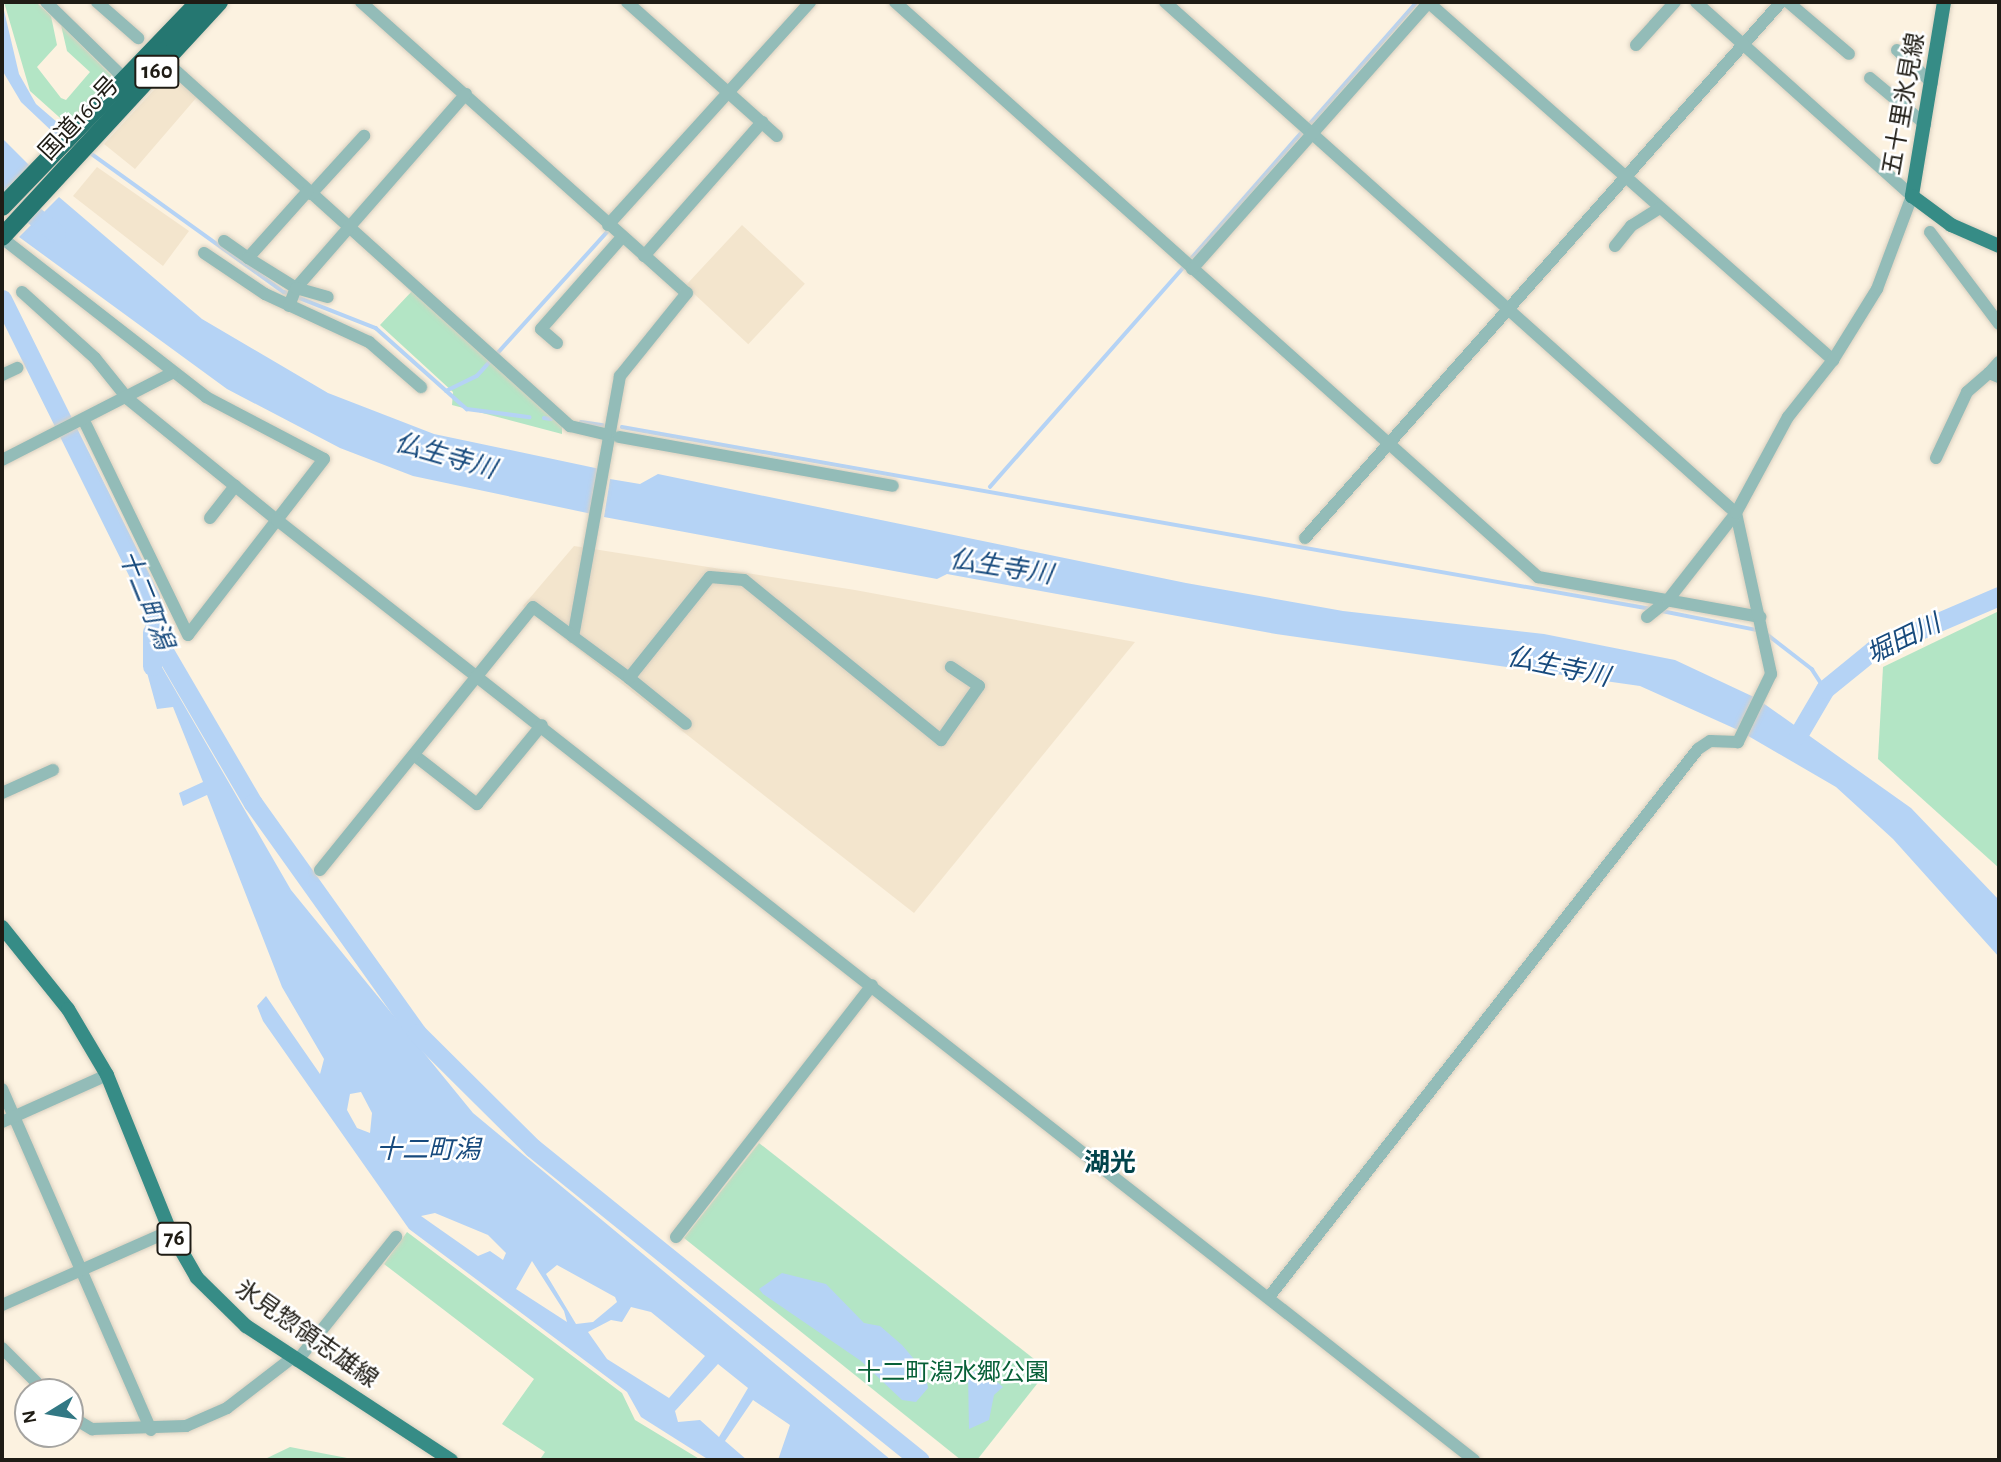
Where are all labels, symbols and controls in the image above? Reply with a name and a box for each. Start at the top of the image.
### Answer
street label: 五十里氷見線 [1878,31,1932,177]
road number: 160 [134,53,180,92]
street label: 国道160号 [34,71,126,167]
water label: 仏生寺川 [391,428,499,486]
water label: 仏生寺川 [947,544,1055,592]
water label: 十二町潟 [111,546,179,654]
water label: 堀田川 [1862,609,1946,671]
water label: 仏生寺川 [1504,642,1612,694]
water label: 十二町潟 [376,1135,480,1167]
district label: 湖光 [1084,1148,1136,1180]
road number: 76 [155,1220,193,1258]
street label: 氷見惣領志雄線 [229,1275,383,1395]
park label: 十二町潟水郷公園 [857,1360,1049,1388]
north arrow [14,1378,84,1448]
text: N [19,1408,40,1425]

